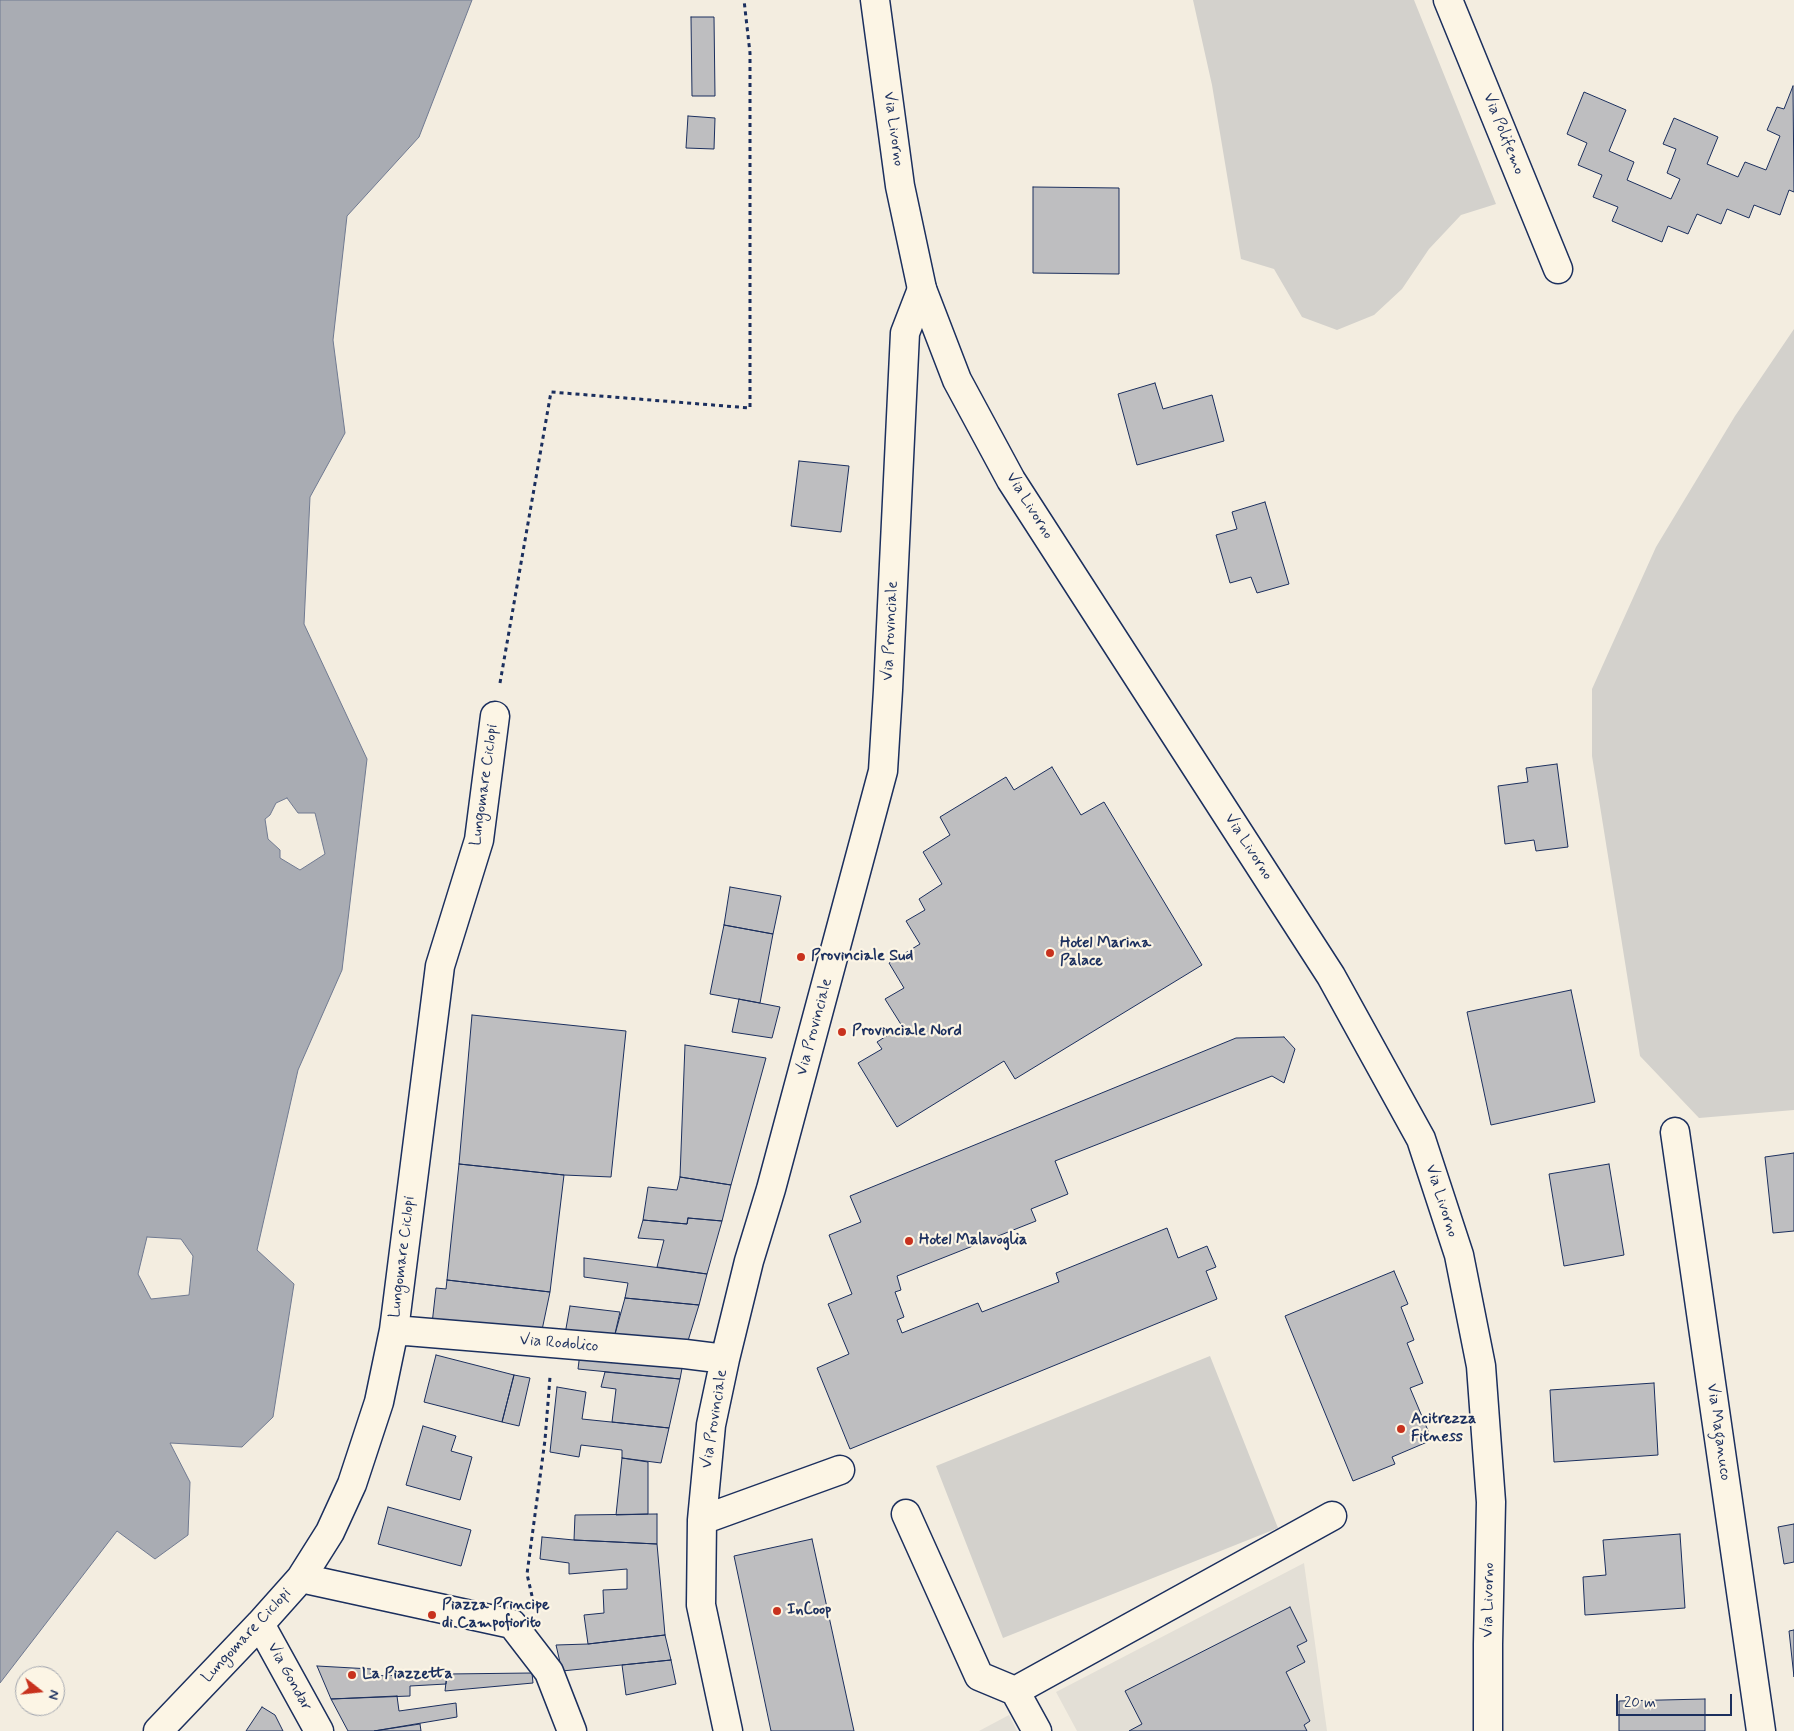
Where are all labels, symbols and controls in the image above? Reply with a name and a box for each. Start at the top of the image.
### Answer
street label: Via Livorno [878,90,908,168]
street label: Via Polifemo [1478,90,1528,178]
street label: Via Livorno [1001,469,1057,543]
street label: Via Provinciale [879,581,903,681]
street label: Lungomare Ciclopi [467,723,503,847]
street label: Via Livorno [1219,810,1277,884]
place label: Hotel Marina Palace [1060,934,1151,972]
place label: Provinciale Sud [811,947,913,967]
marker: Hotel Marina Palace [1044,947,1056,959]
marker: Provinciale Sud [795,951,807,963]
street label: Via Provinciale [793,976,837,1078]
place label: Provinciale Nord [852,1022,962,1042]
marker: Provinciale Nord [836,1026,848,1038]
street label: Via Livorno [1420,1162,1462,1240]
street label: Lungomare Ciclopi [386,1195,420,1319]
place label: Hotel Malavoglia [919,1231,1027,1251]
marker: Hotel Malavoglia [903,1235,915,1247]
street label: Via Rodolico [519,1331,599,1357]
street label: Via Provinciale [698,1368,732,1470]
street label: Via Maganuco [1702,1382,1734,1482]
place label: Acitrezza Fitness [1411,1410,1476,1448]
marker: Acitrezza Fitness [1395,1423,1407,1435]
street label: Via Livorno [1479,1562,1499,1638]
street label: Lungomare Ciclopi [198,1585,296,1687]
place label: Piazza Principe di Campofiorito [442,1596,550,1634]
place label: InCoop [787,1601,831,1621]
marker: InCoop [771,1605,783,1617]
marker: Piazza Principe di Campofiorito [426,1609,438,1621]
street label: Via Gondar [262,1639,316,1715]
place label: La Piazzetta [362,1665,453,1685]
north arrow [15,1666,65,1716]
marker: La Piazzetta [346,1669,358,1681]
scale bar [1619,1684,1735,1716]
text: N [44,1688,63,1702]
text: 20 m [1624,1693,1656,1713]

